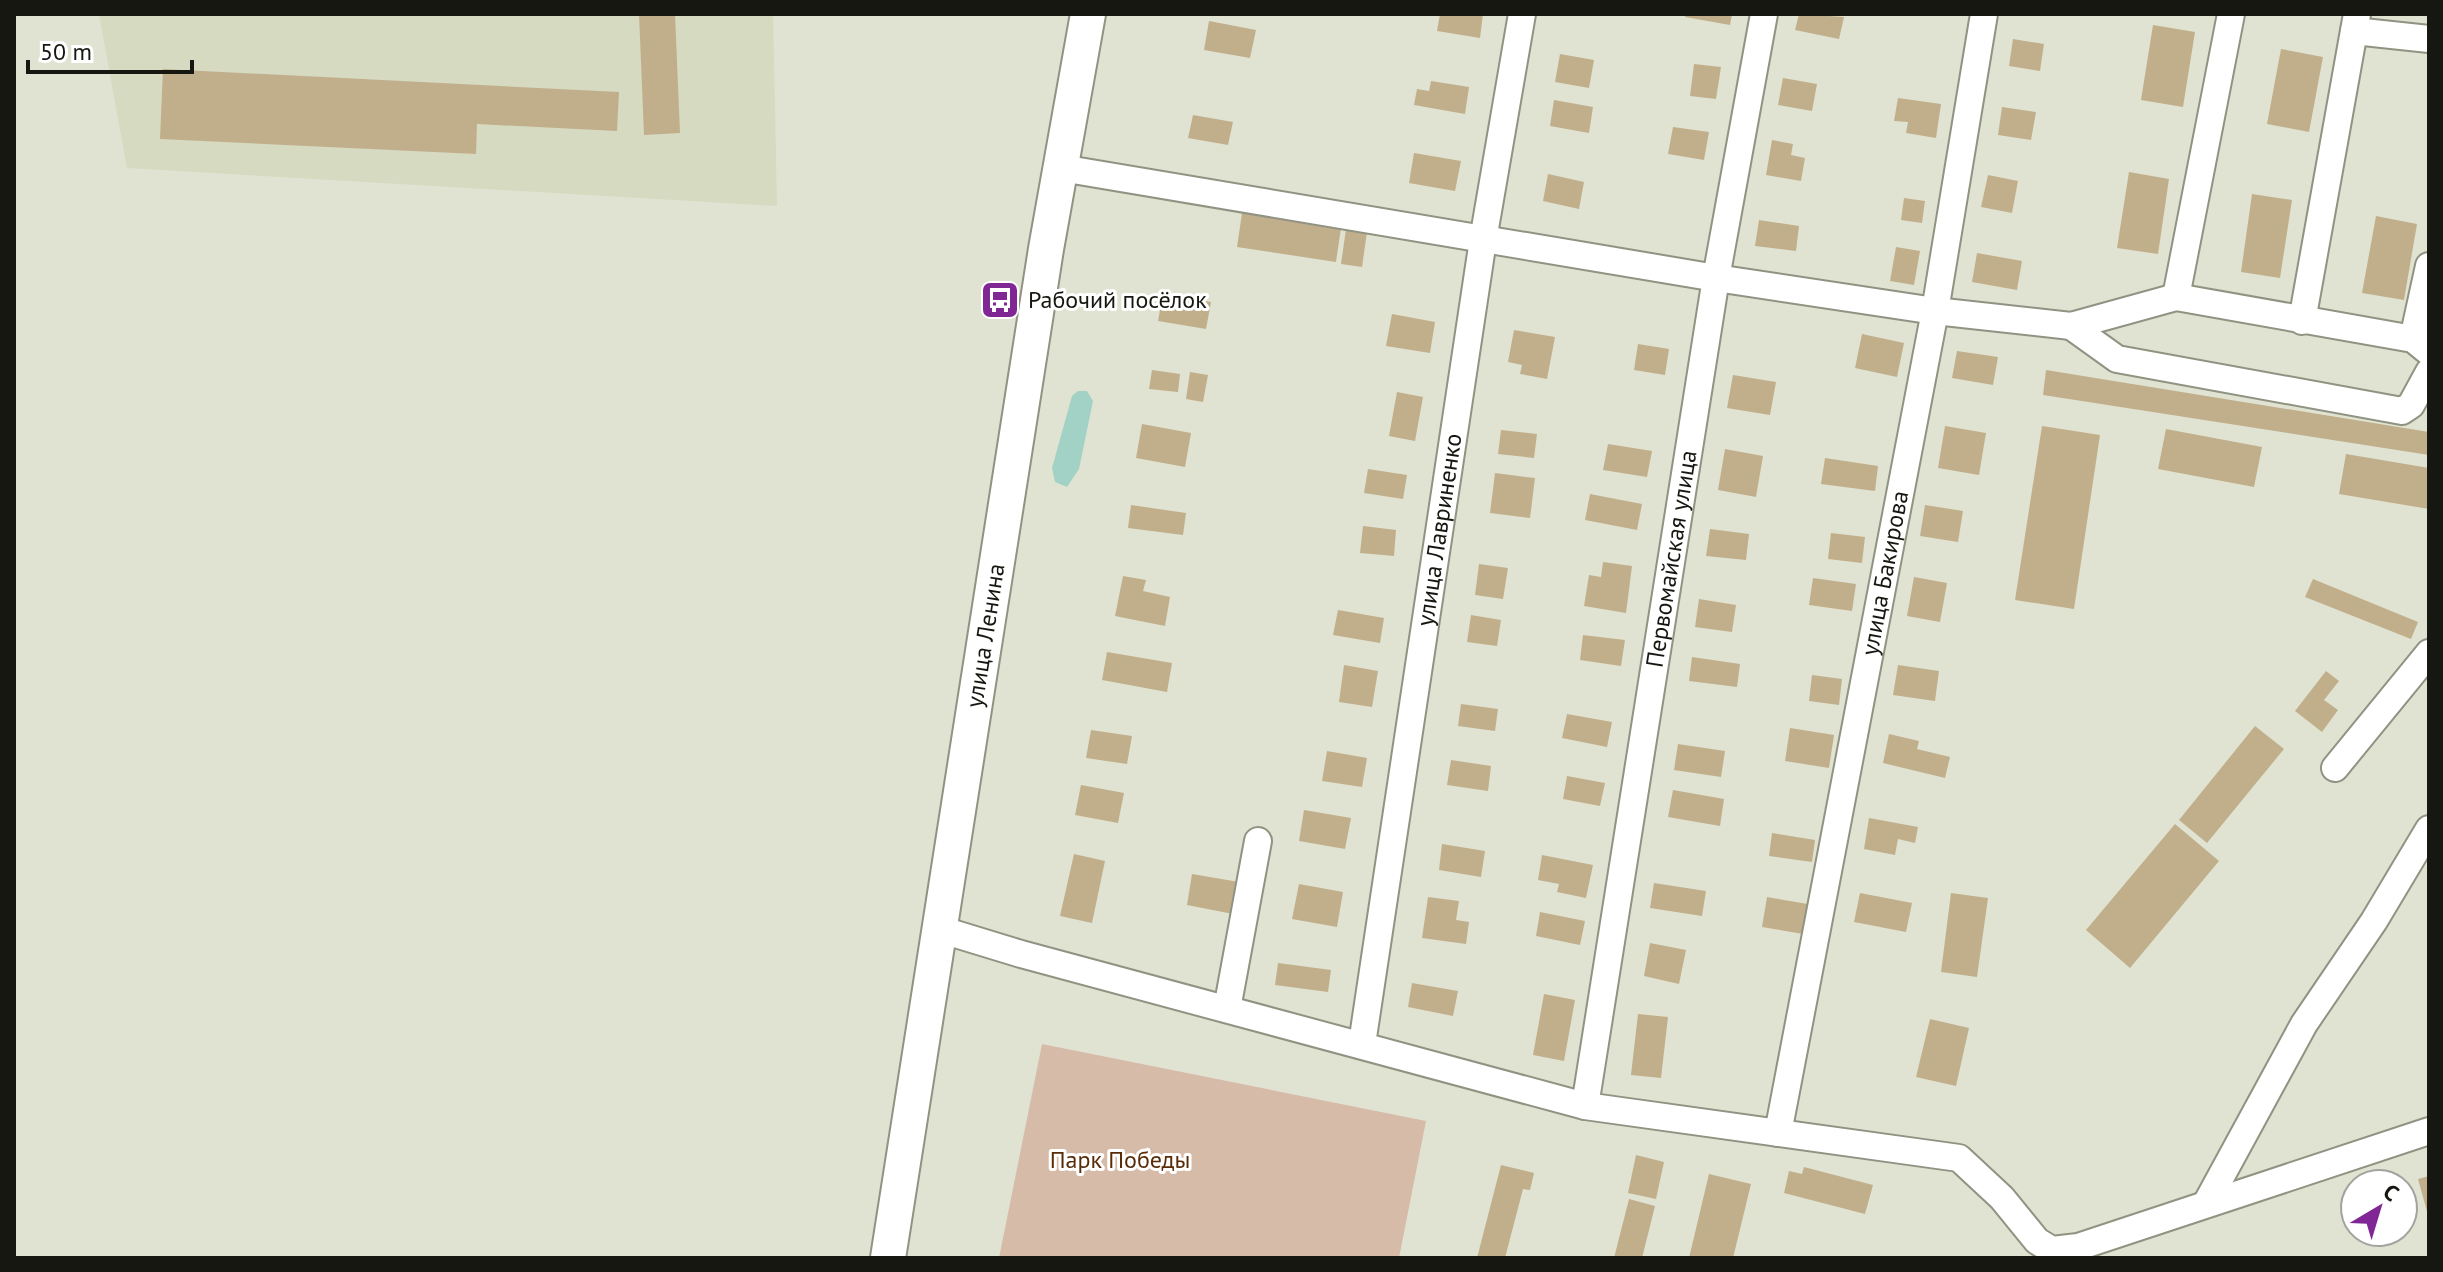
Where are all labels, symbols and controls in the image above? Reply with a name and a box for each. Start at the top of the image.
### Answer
scale bar [28,24,192,74]
text: 50 m [40,36,92,67]
bus stop icon: Рабочий посёлок [979,279,1021,321]
place label: Рабочий посёлок [1028,284,1207,315]
street label: улица Лавриненко [1409,431,1469,628]
street label: Первомайская улица [1639,448,1704,670]
street label: улица Бакирова [1854,488,1915,658]
street label: улица Ленина [958,561,1012,710]
park label: Парк Победы [1050,1144,1190,1175]
north arrow [2339,1168,2419,1248]
text: С [2378,1177,2405,1207]

